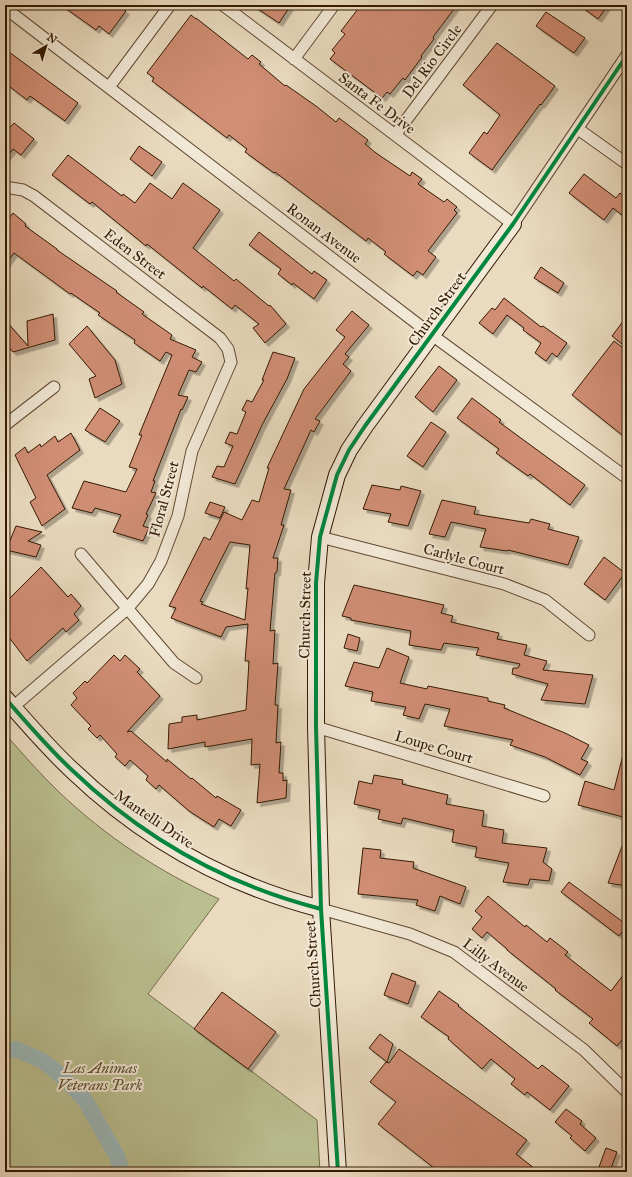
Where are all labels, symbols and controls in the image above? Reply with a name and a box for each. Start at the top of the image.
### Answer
street label: Del Rio Circle [399,21,465,101]
north arrow [26,26,66,66]
text: N [44,31,60,47]
street label: Santa Fe Drive [335,68,419,138]
street label: Ronan Avenue [283,199,365,267]
street label: Eden Street [100,225,170,284]
street label: Church Street [404,268,470,350]
street label: Floral Street [145,458,183,539]
street label: Carlyle Court [421,540,507,579]
street label: Church Street [295,571,315,659]
street label: Loupe Court [393,727,476,768]
street label: Mantelli Drive [111,786,197,852]
street label: Church Street [301,919,325,1008]
street label: Lilly Avenue [459,934,533,996]
park label: Las Animas Veterans Park [58,1059,143,1094]

